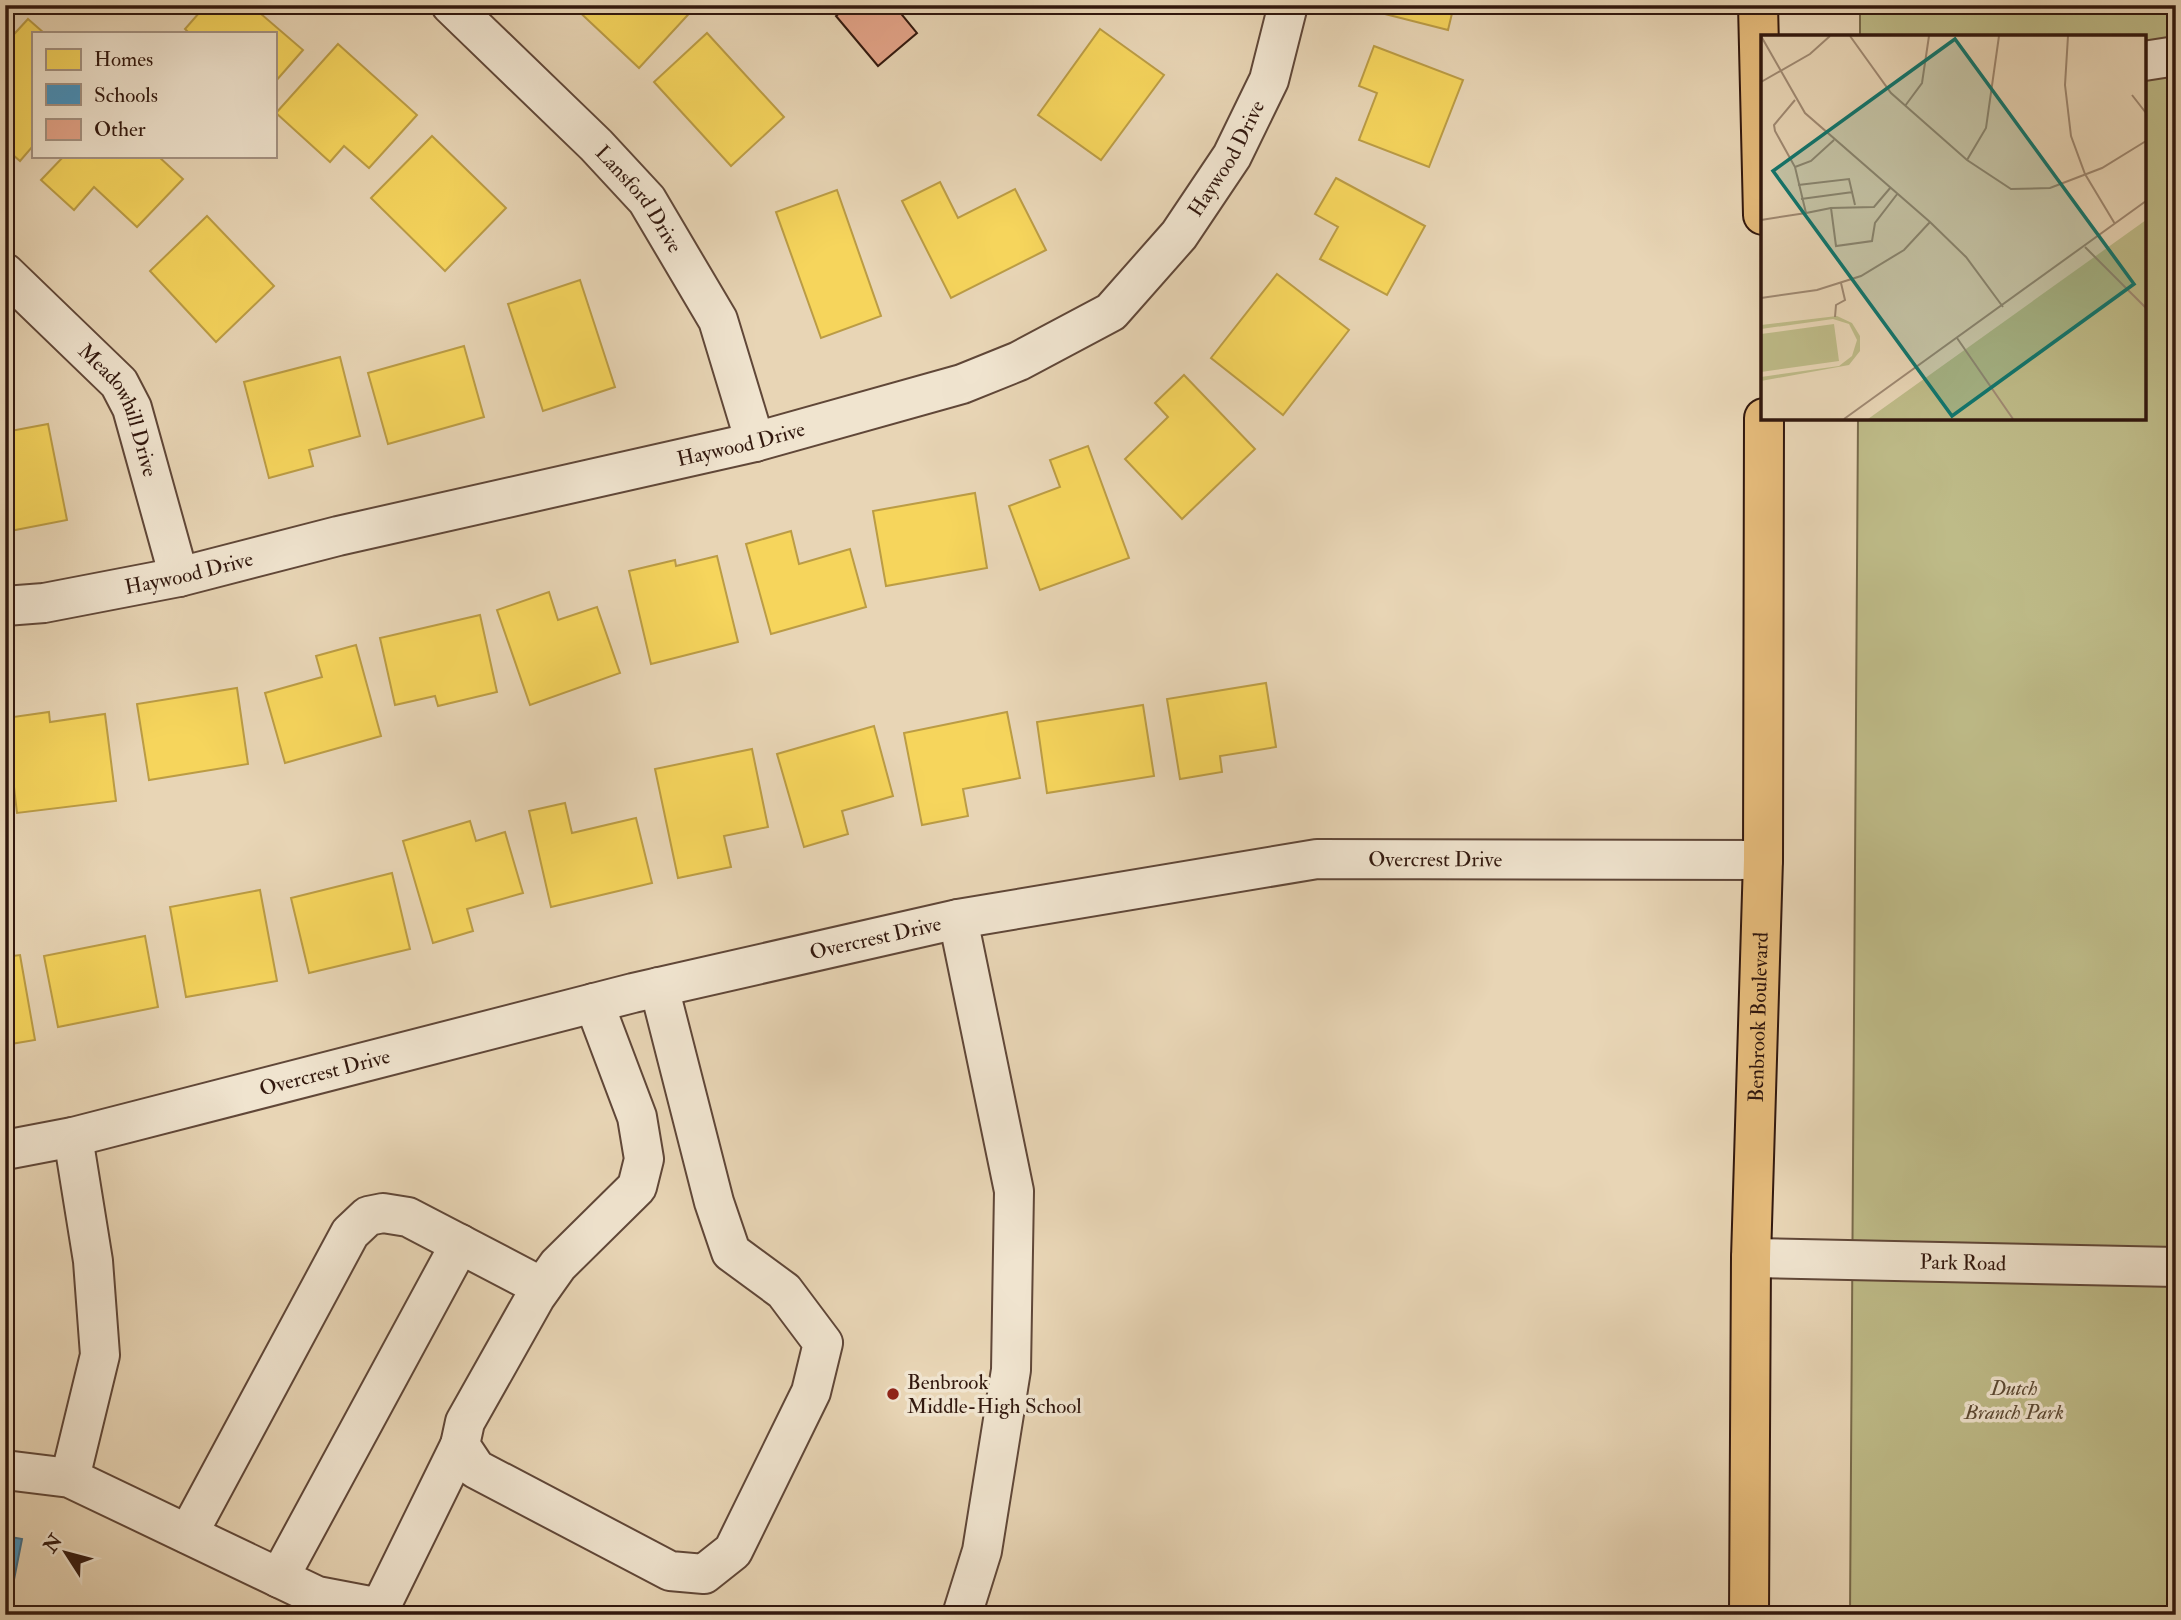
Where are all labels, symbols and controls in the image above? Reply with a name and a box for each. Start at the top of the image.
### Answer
legend [32,32,276,158]
inset map [1761,35,2146,420]
text: Homes [94,46,153,73]
text: Schools [94,82,158,109]
street label: Haywood Drive [1182,96,1271,222]
text: Other [94,116,146,143]
street label: Lansford Drive [589,140,688,258]
street label: Meadowhill Drive [72,338,164,480]
street label: Haywood Drive [674,416,808,473]
street label: Haywood Drive [123,545,256,601]
street label: Overcrest Drive [1368,846,1503,873]
street label: Overcrest Drive [807,910,944,966]
street label: Benbrook Boulevard [1743,931,1775,1103]
street label: Overcrest Drive [256,1043,393,1103]
street label: Park Road [1919,1249,2007,1277]
place label: Benbrook Middle-High School [907,1369,1082,1420]
park label: Dutch Branch Park [1963,1375,2064,1426]
marker: Benbrook Middle-High School [885,1386,901,1402]
north arrow [32,1518,102,1588]
text: N [38,1529,68,1558]

